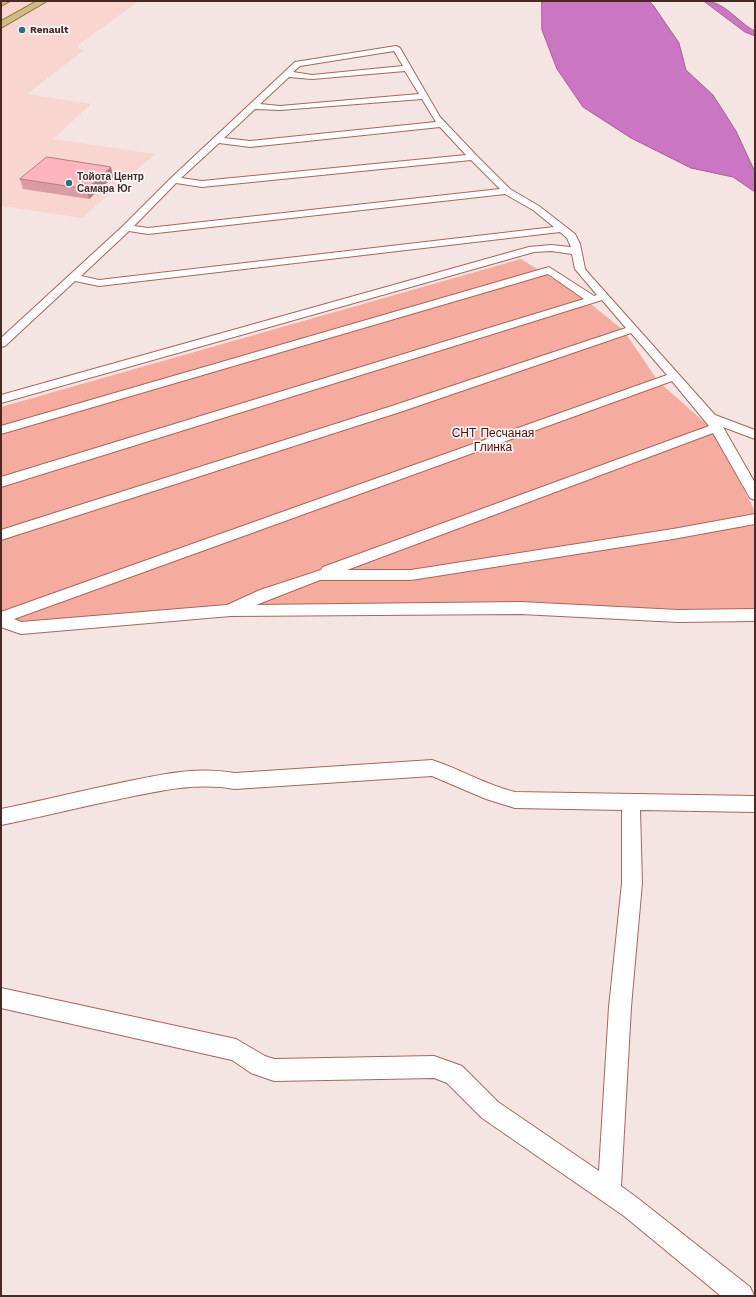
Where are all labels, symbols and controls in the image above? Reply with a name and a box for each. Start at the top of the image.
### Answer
place label: Renault [30,24,68,36]
marker: Renault [17,25,27,35]
place label: Тойота Центр Самара Юг [77,171,144,194]
marker: Тойота Центр Самара Юг [64,178,74,188]
park label: СНТ Песчаная Глинка [452,426,534,454]

